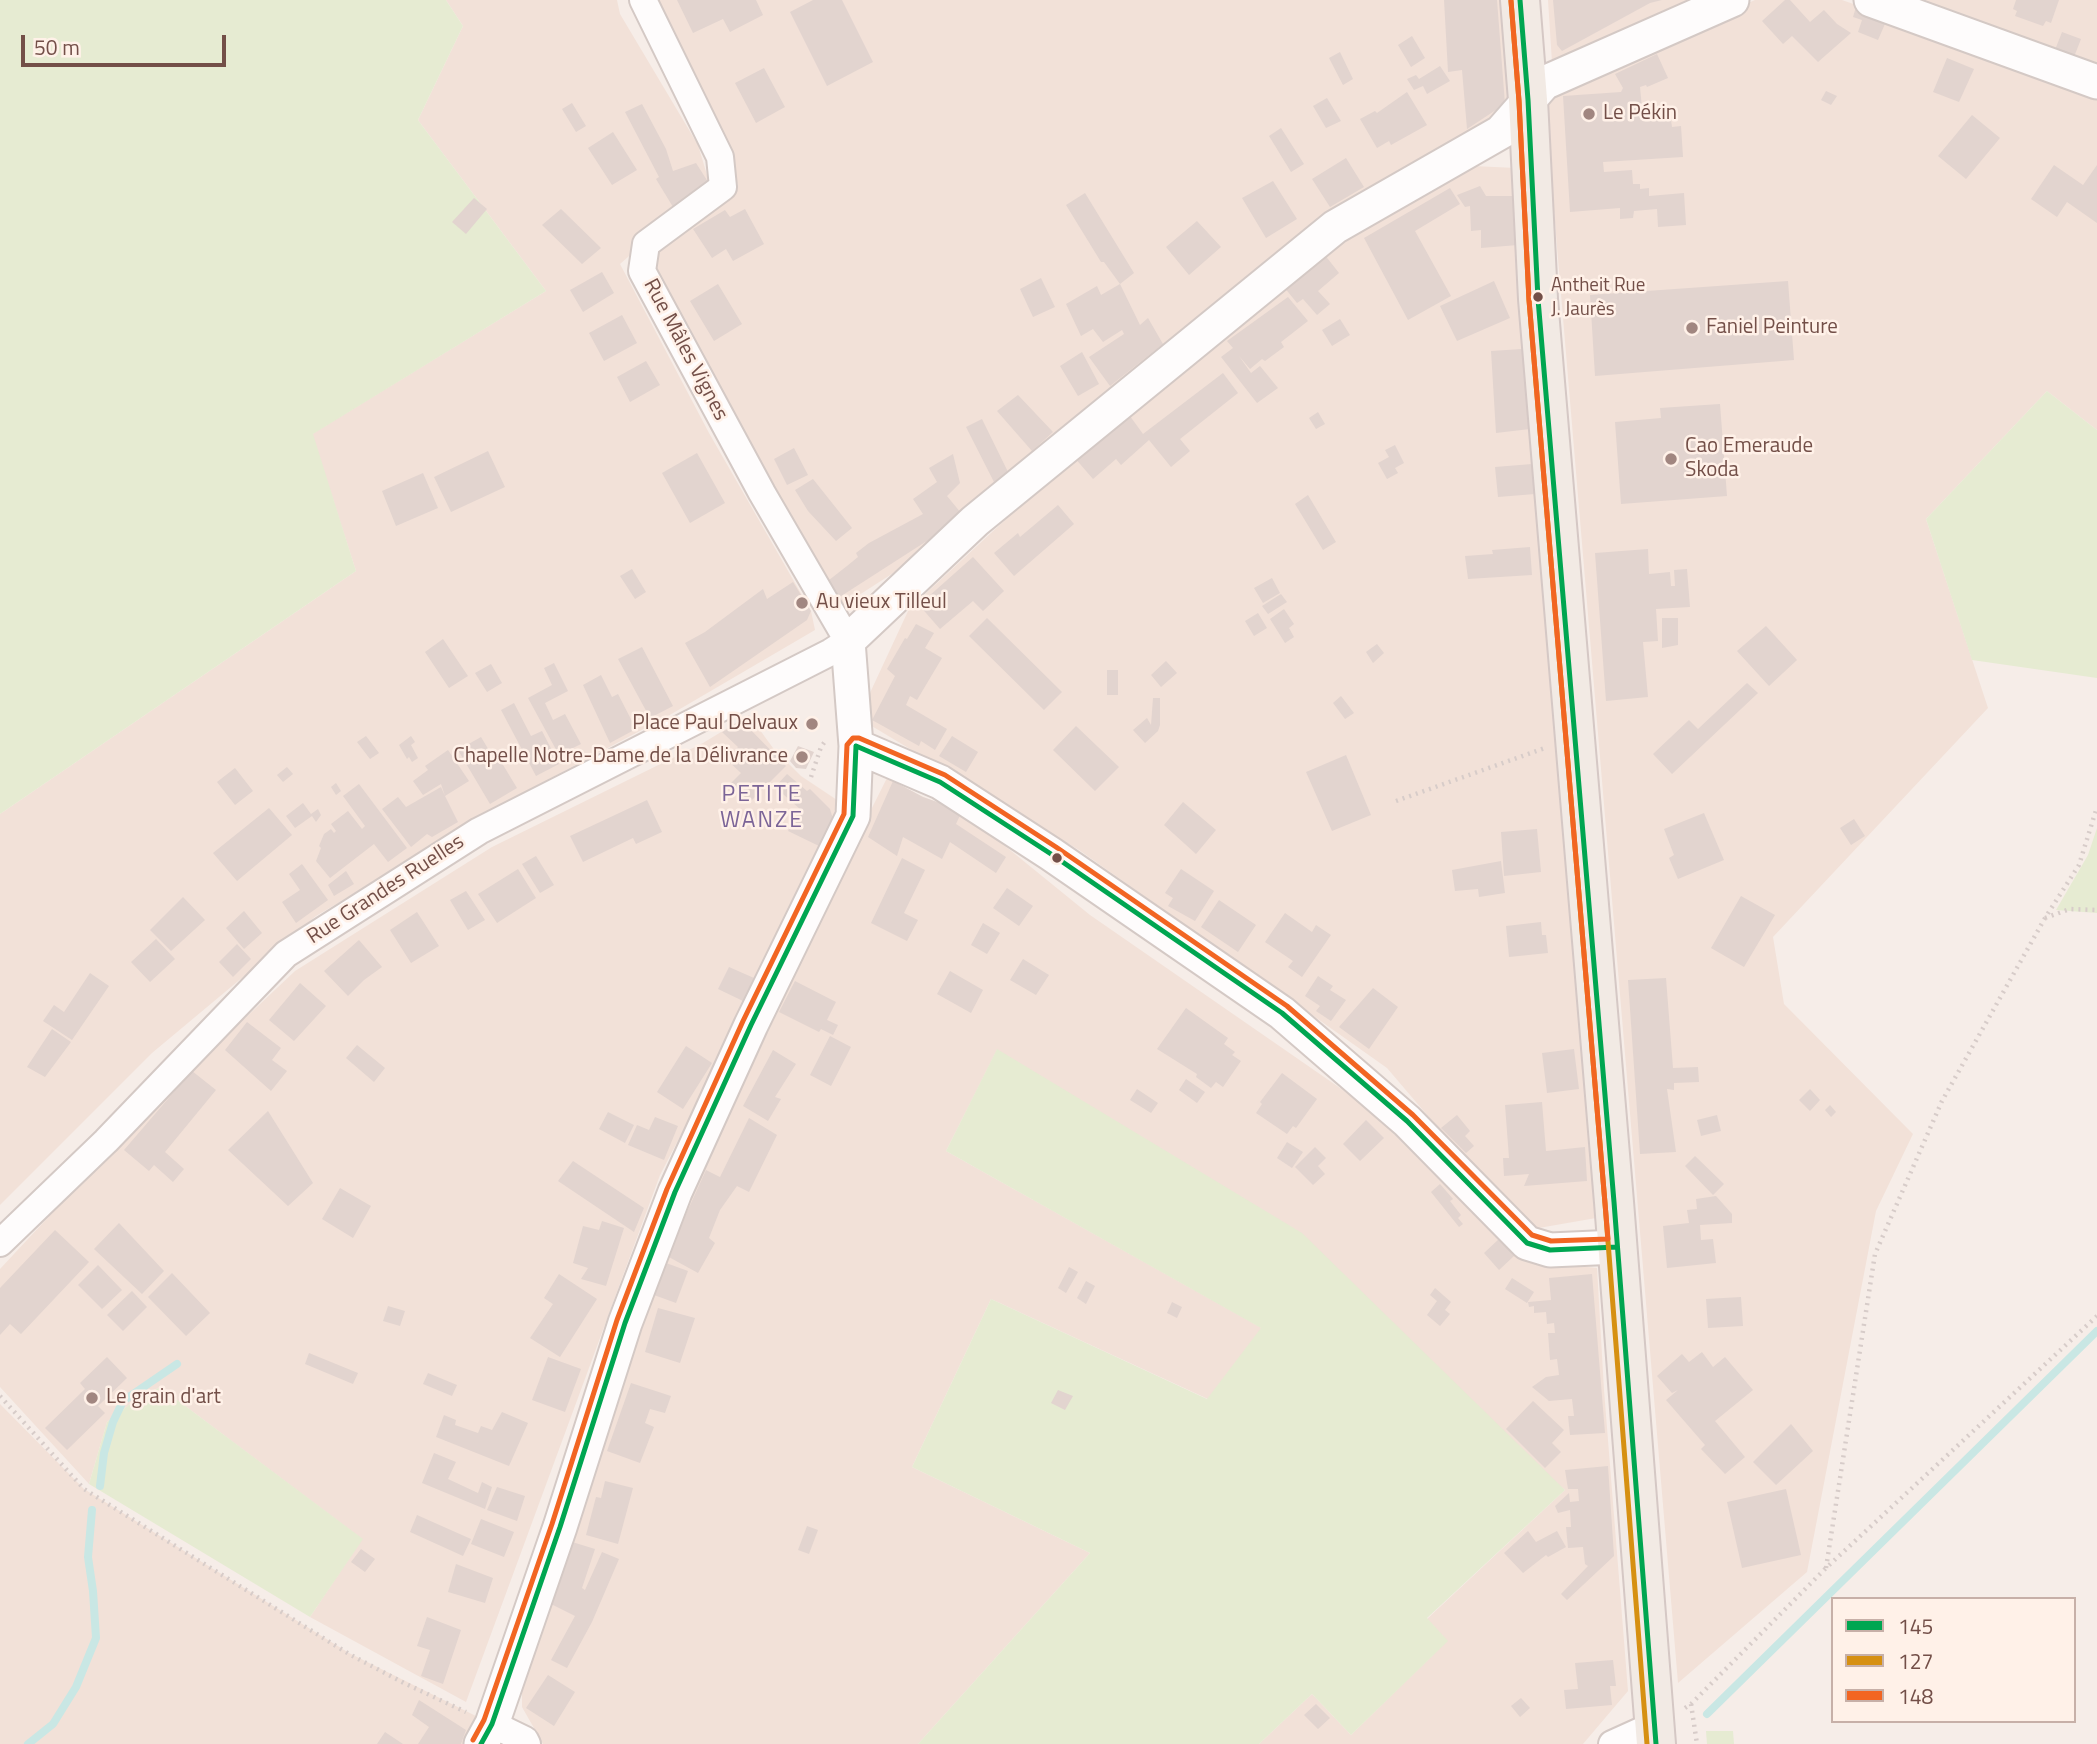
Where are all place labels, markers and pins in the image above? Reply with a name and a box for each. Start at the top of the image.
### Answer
place label: Le Pékin [1603,101,1677,127]
marker: Le Pékin [1581,106,1597,122]
place label: Antheit Rue J. Jaurès [1551,275,1645,319]
marker: Antheit Rue J. Jaurès [1531,290,1545,304]
place label: Faniel Peinture [1706,315,1838,341]
marker: Faniel Peinture [1684,320,1700,336]
place label: Cao Emeraude Skoda [1685,434,1813,484]
marker: Cao Emeraude Skoda [1663,451,1679,467]
place label: Au vieux Tilleul [816,590,947,616]
marker: Au vieux Tilleul [794,595,810,611]
place label: Place Paul Delvaux [632,711,798,737]
marker: Place Paul Delvaux [804,716,820,732]
place label: Chapelle Notre-Dame de la Délivrance [453,744,788,770]
marker: Chapelle Notre-Dame de la Délivrance [794,749,810,765]
unlabelled marker [1050,851,1064,865]
place label: Le grain d'art [106,1385,221,1411]
marker: Le grain d'art [84,1390,100,1406]

